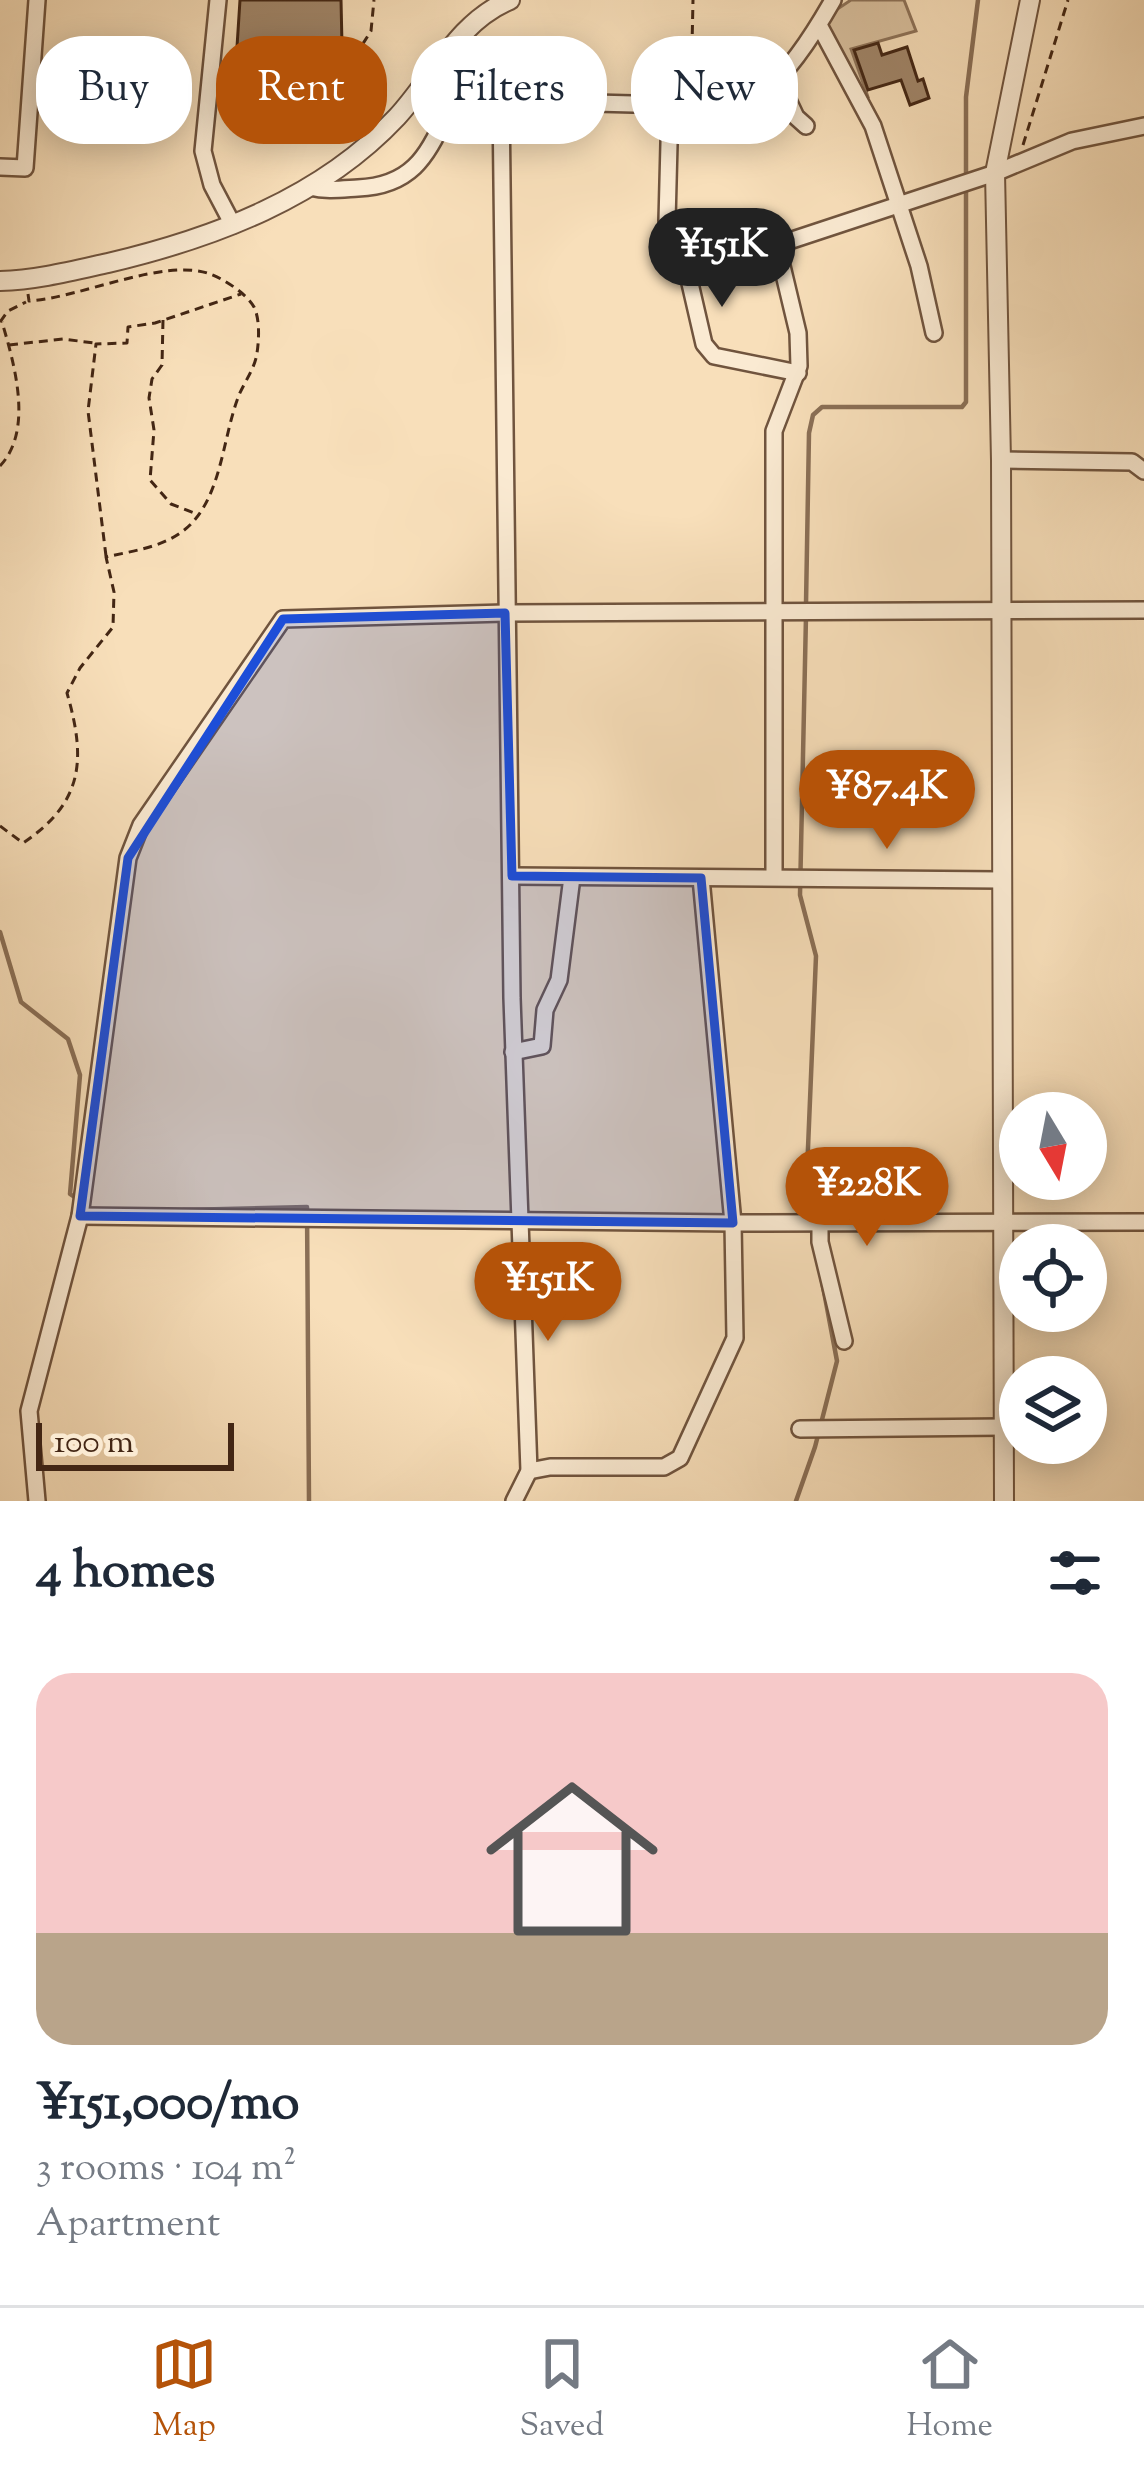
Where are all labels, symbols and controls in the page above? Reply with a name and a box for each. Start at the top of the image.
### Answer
chip: Buy [36,36,192,144]
chip: Rent [216,36,387,144]
chip: Filters [411,36,607,144]
chip: New [631,36,798,144]
pin: ¥151K [638,208,806,310]
text: ¥151K [675,219,769,275]
pin: ¥87.4K [789,750,985,852]
text: ¥87.4K [826,761,948,817]
north arrow [999,1092,1107,1200]
map controls [999,1092,1107,1464]
pin: ¥228K [783,1147,951,1249]
text: ¥228K [813,1158,921,1214]
button: locate [999,1224,1107,1332]
pin: ¥151K [464,1242,632,1344]
text: ¥151K [501,1253,595,1309]
button: layers [999,1356,1107,1464]
scale bar [36,1417,234,1470]
text: 100 m [54,1420,134,1468]
text: 4 homes [36,1537,215,1610]
icon: filters [1042,1540,1108,1606]
icon: home [464,1751,680,1967]
text: ¥151,000/mo [36,2069,299,2142]
text: 3 rooms · 104 m² [36,2142,296,2198]
text: Apartment [36,2198,220,2254]
tab: Map [151,2331,217,2451]
tab: Saved [519,2331,604,2451]
tab: Home [906,2331,993,2451]

